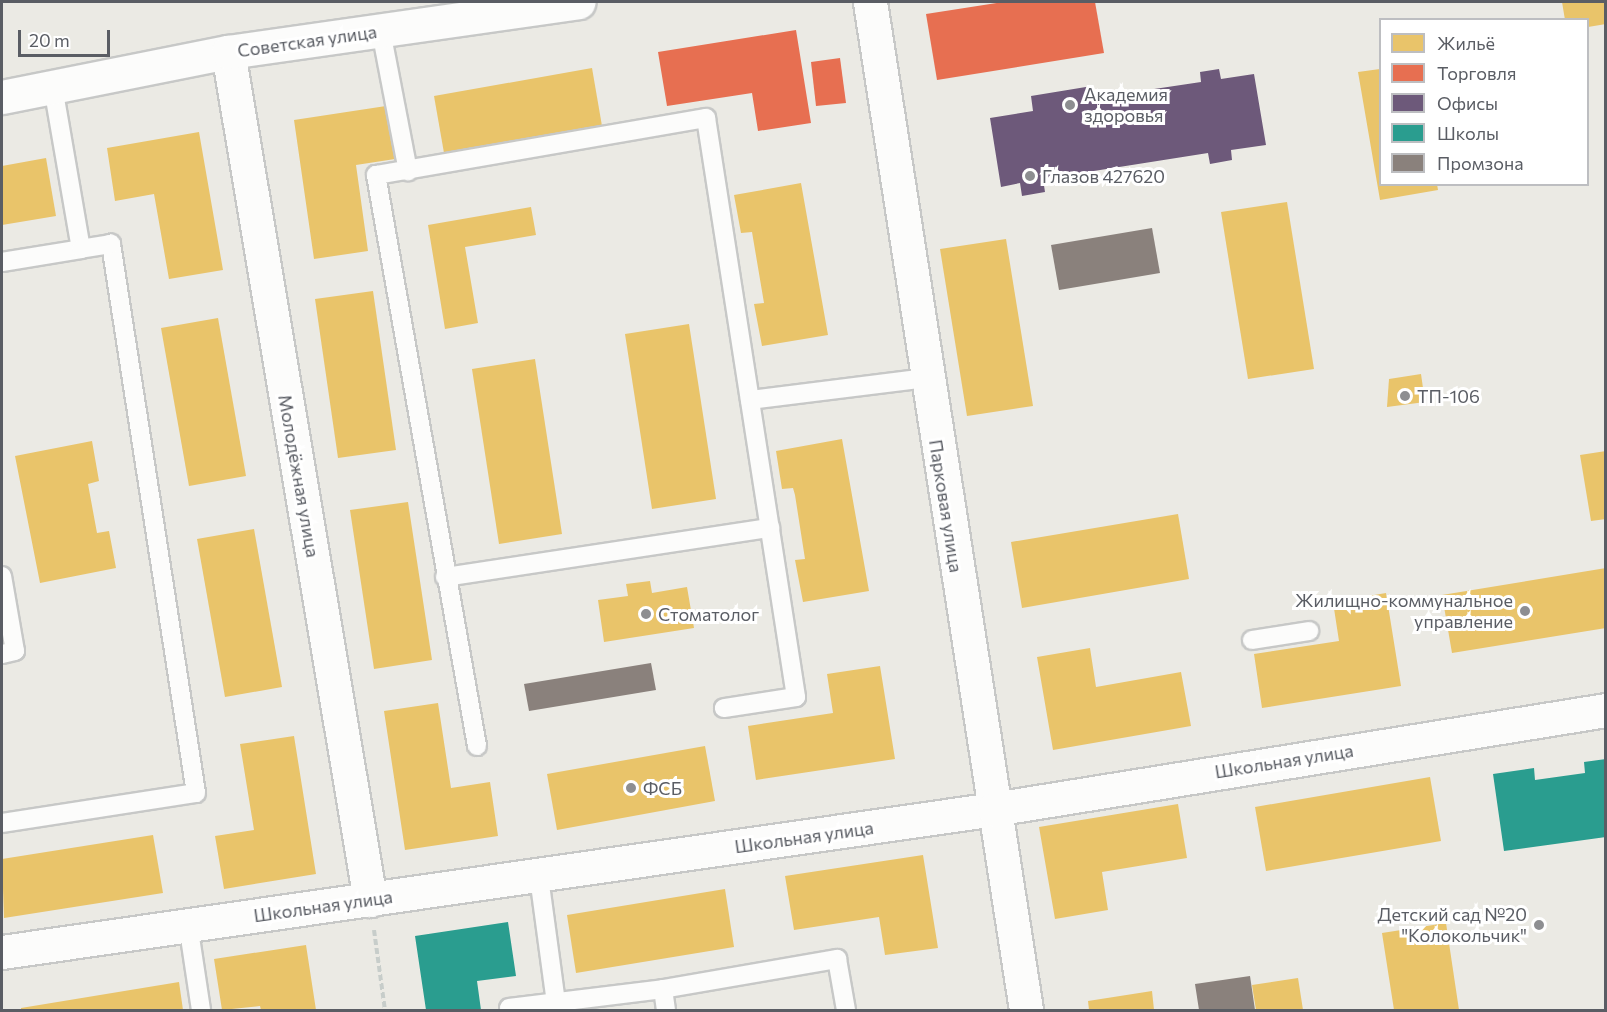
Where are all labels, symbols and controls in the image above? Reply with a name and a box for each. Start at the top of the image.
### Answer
scale bar [21,18,112,56]
legend [1379,18,1589,186]
street label: Советская улица [236,21,378,61]
text: 20 m [29,29,70,51]
text: Жильё [1437,32,1495,54]
text: Торговля [1437,62,1516,84]
place label: Академия здоровья [1084,84,1168,127]
text: Офисы [1437,92,1498,114]
marker: Академия здоровья [1061,96,1079,114]
text: Школы [1437,122,1499,144]
text: Промзона [1437,152,1524,174]
place label: Глазов 427620 [1042,165,1165,187]
marker: Глазов 427620 [1023,169,1037,183]
place label: ТП-106 [1417,385,1480,407]
marker: ТП-106 [1398,389,1412,403]
street label: Молодёжная улица [274,393,324,559]
street label: Парковая улица [925,438,967,574]
place label: Жилищно-коммунальное управление [1295,590,1513,632]
place label: Стоматолог [658,603,759,625]
marker: Жилищно-коммунальное управление [1518,604,1532,618]
marker: Стоматолог [639,607,653,621]
street label: Школьная улица [1213,739,1355,783]
place label: ФСБ [643,777,682,799]
marker: ФСБ [624,781,638,795]
street label: Школьная улица [733,817,875,857]
street label: Школьная улица [252,886,394,926]
place label: Детский сад №20 "Колокольчик" [1377,904,1527,946]
marker: Детский сад №20 "Колокольчик" [1532,918,1546,932]

